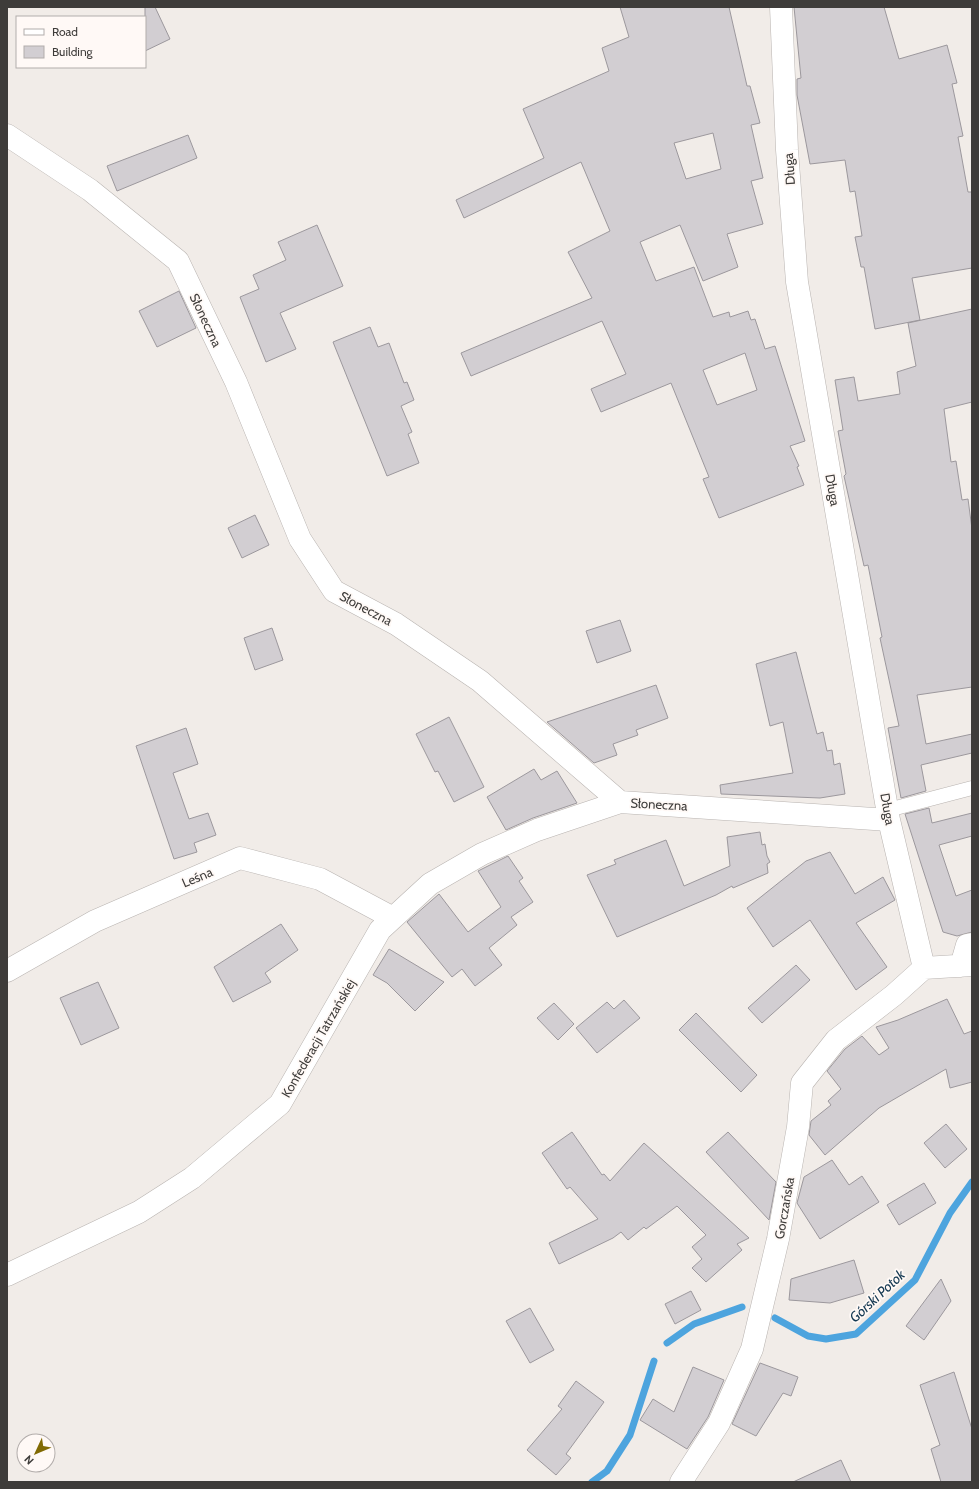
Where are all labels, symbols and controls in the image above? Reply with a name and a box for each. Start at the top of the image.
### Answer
legend [16,16,146,68]
text: Road [52,24,78,39]
text: Building [52,44,94,59]
street label: Długa [780,152,798,186]
street label: Słoneczna [187,291,226,350]
street label: Długa [822,473,844,508]
street label: Słoneczna [337,587,396,629]
street label: Długa [877,792,899,827]
street label: Słoneczna [630,795,689,814]
street label: Leśna [179,863,216,891]
street label: Konfederacji Tatrzańskiej [277,976,359,1101]
street label: Gorczańska [771,1175,797,1240]
water label: Górski Potok [845,1265,909,1326]
north arrow [16,1433,56,1473]
text: N [21,1452,37,1468]

